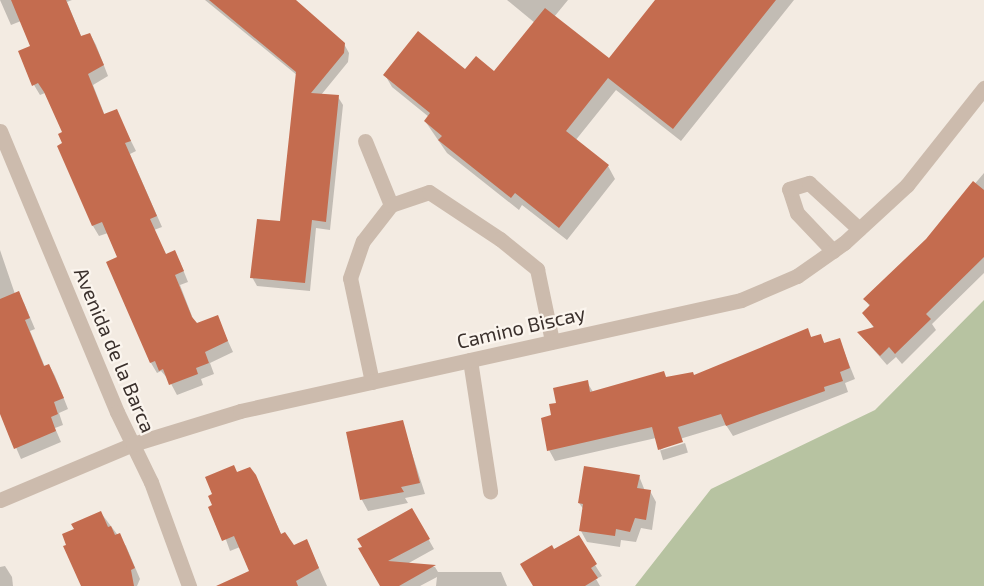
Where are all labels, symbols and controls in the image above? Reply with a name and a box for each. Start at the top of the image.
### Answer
street label: Avenida de la Barca [69,264,161,436]
street label: Camino Biscay [454,301,588,353]

